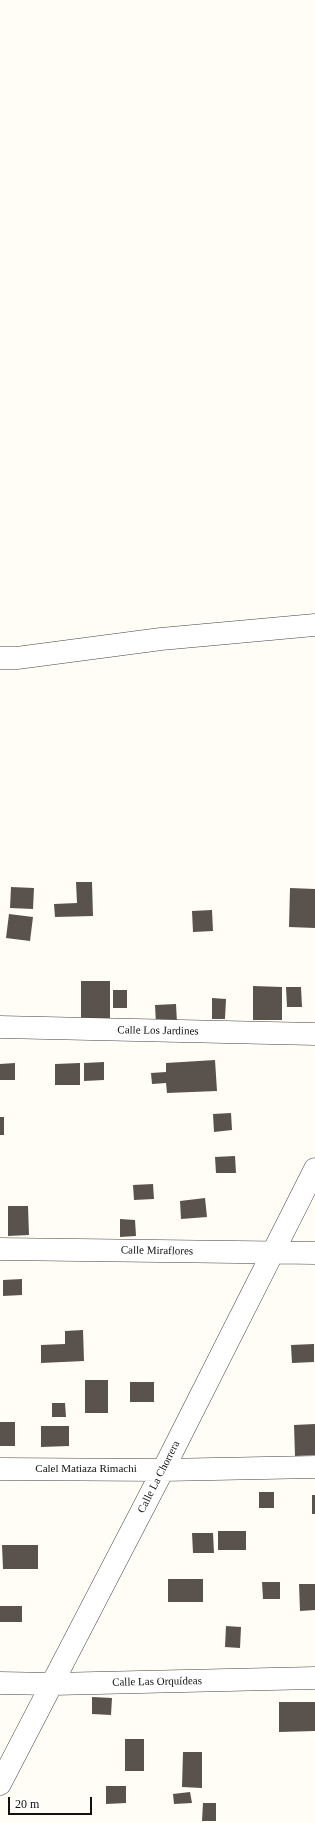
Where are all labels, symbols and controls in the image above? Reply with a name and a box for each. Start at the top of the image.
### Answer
street label: Calle Los Jardines [117,1024,199,1038]
street label: Calle Miraflores [121,1244,193,1258]
street label: Calle La Chorrera [135,1439,183,1515]
street label: Calel Matiaza Rimachi [35,1462,137,1476]
street label: Calle Las Orquídeas [112,1675,202,1689]
scale bar [10,1789,94,1815]
text: 20 m [15,1797,39,1811]

